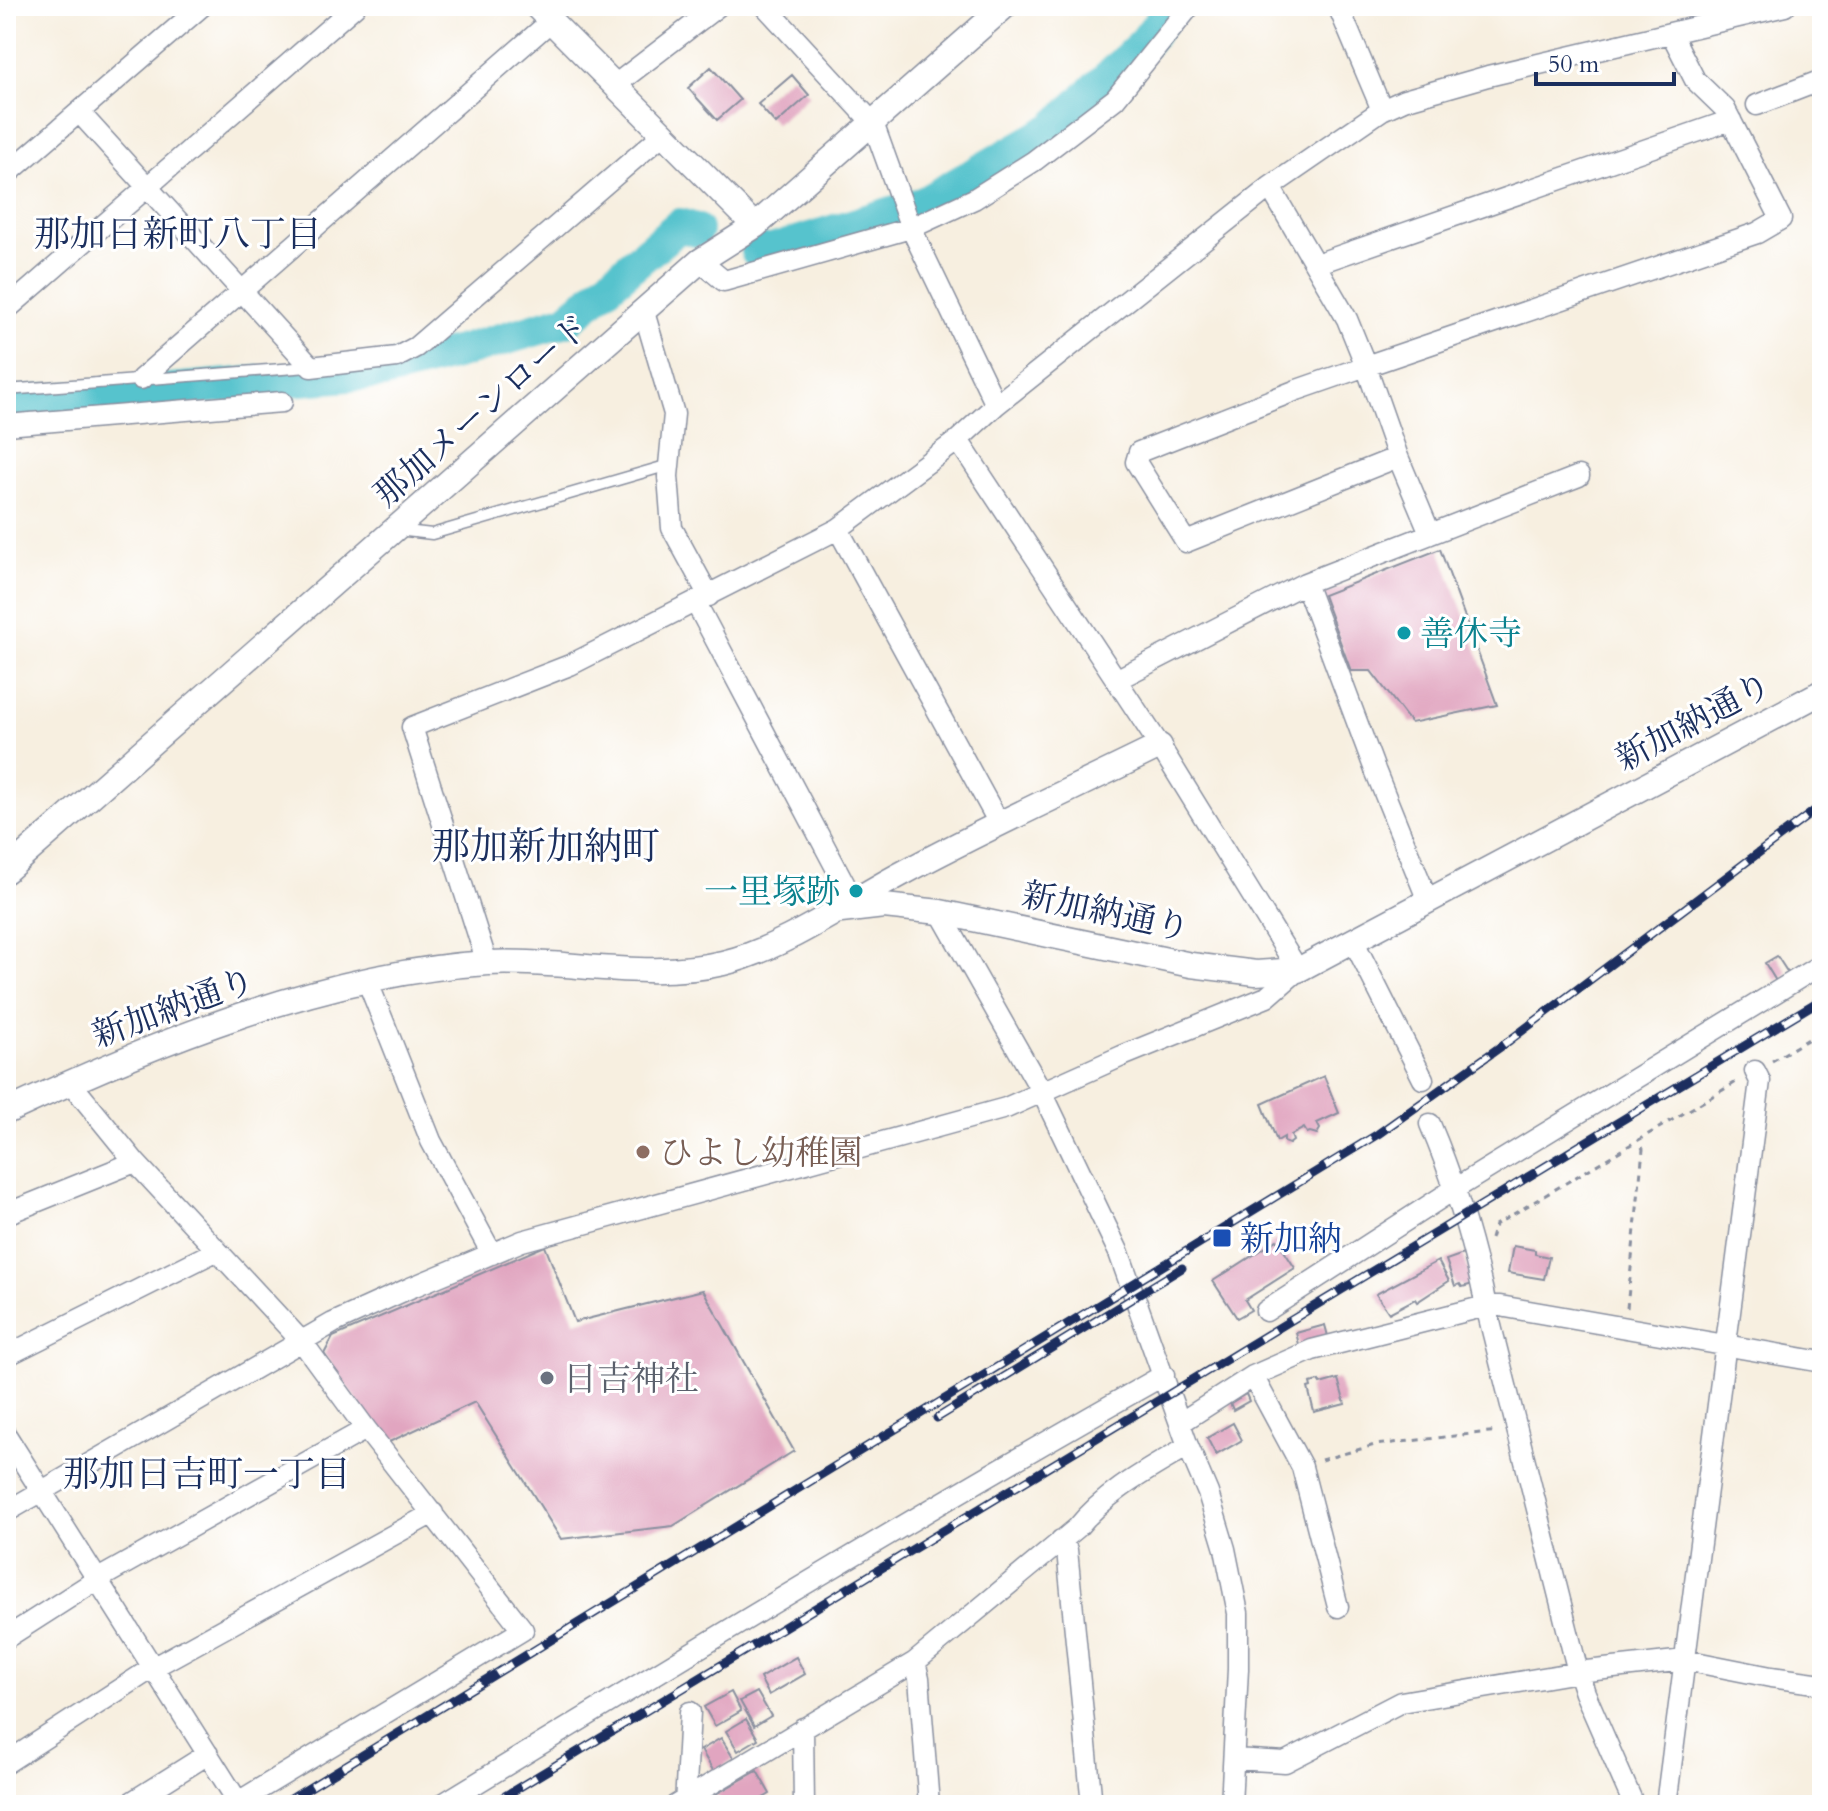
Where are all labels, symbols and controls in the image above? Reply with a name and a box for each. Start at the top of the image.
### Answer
scale bar [1536,36,1674,86]
text: 50 m [1548,48,1600,81]
district label: 那加日新町八丁目 [34,210,322,259]
street label: 那加メーンロード [364,304,599,517]
place label: 善休寺 [1420,611,1522,657]
marker: 善休寺 [1395,624,1413,642]
street label: 新加納通り [1608,662,1779,782]
district label: 那加新加納町 [432,821,660,873]
place label: 一里塚跡 [704,869,840,915]
street label: 新加納通り [1018,872,1194,952]
marker: 一里塚跡 [847,882,865,900]
street label: 新加納通り [86,957,261,1059]
place label: ひよし幼稚園 [659,1130,863,1176]
marker: ひよし幼稚園 [634,1143,652,1161]
place label: 新加納 [1240,1216,1342,1262]
marker: 新加納 [1211,1227,1233,1249]
place label: 日吉神社 [563,1356,699,1402]
marker: 日吉神社 [538,1369,556,1387]
district label: 那加日吉町一丁目 [63,1450,351,1499]

